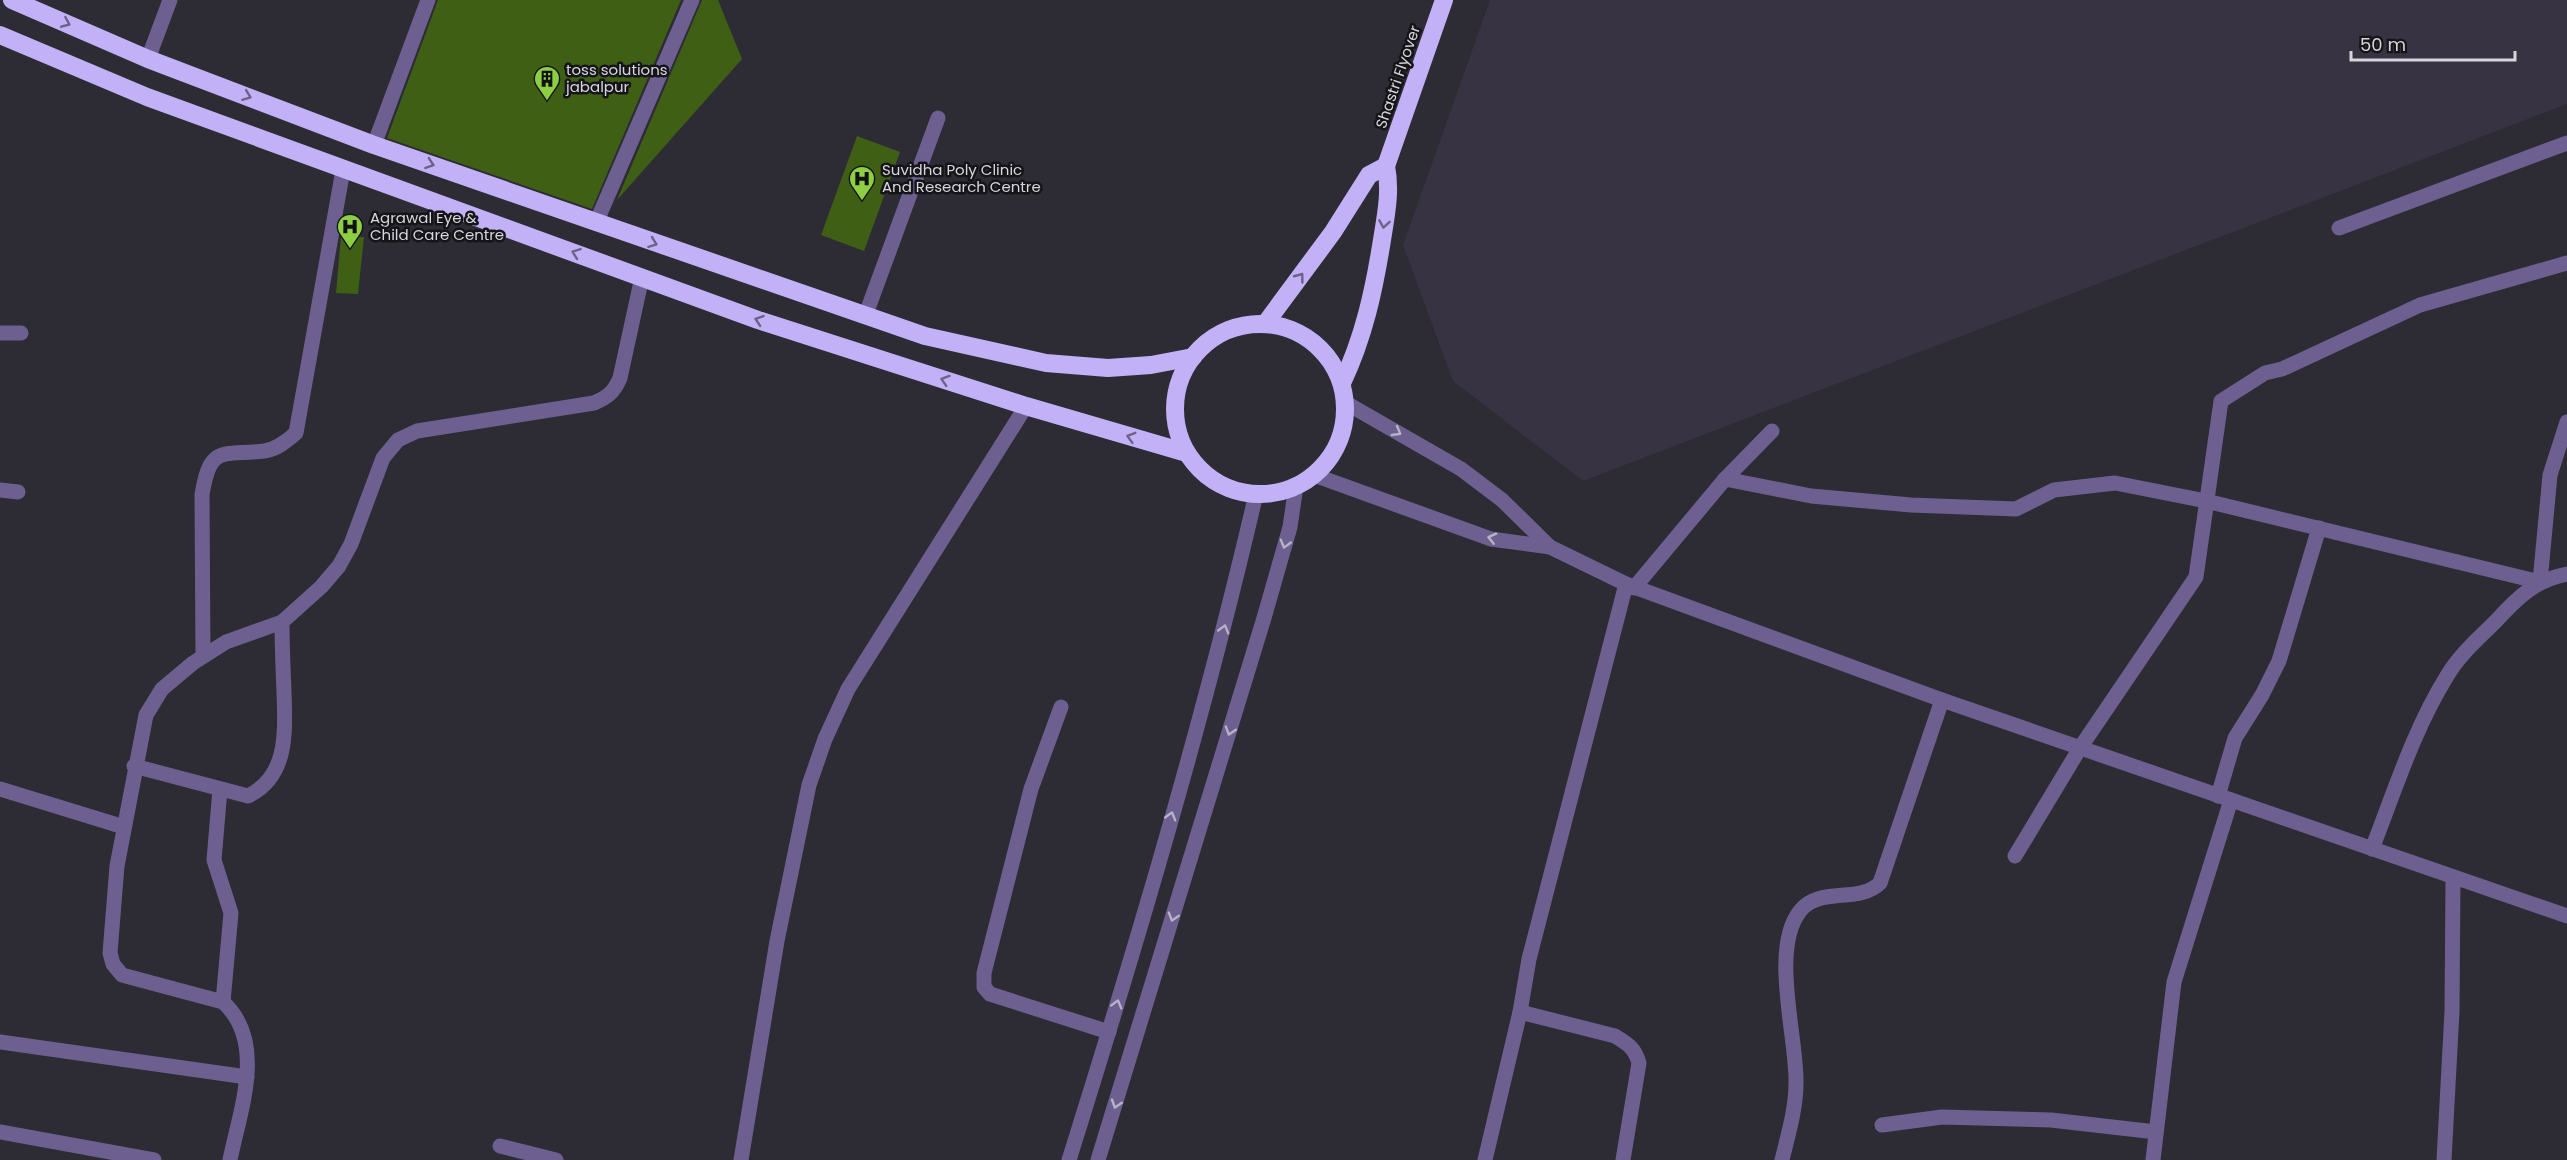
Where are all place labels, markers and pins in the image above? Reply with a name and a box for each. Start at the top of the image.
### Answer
place label: toss solutions jabalpur [565,59,668,97]
building icon: toss solutions jabalpur [532,64,562,102]
place label: Suvidha Poly Clinic And Research Centre [882,159,1041,197]
hospital icon: Suvidha Poly Clinic And Research Centre [847,164,877,202]
place label: Agrawal Eye & Child Care Centre [370,207,504,245]
hospital icon: Agrawal Eye & Child Care Centre [335,212,365,250]

